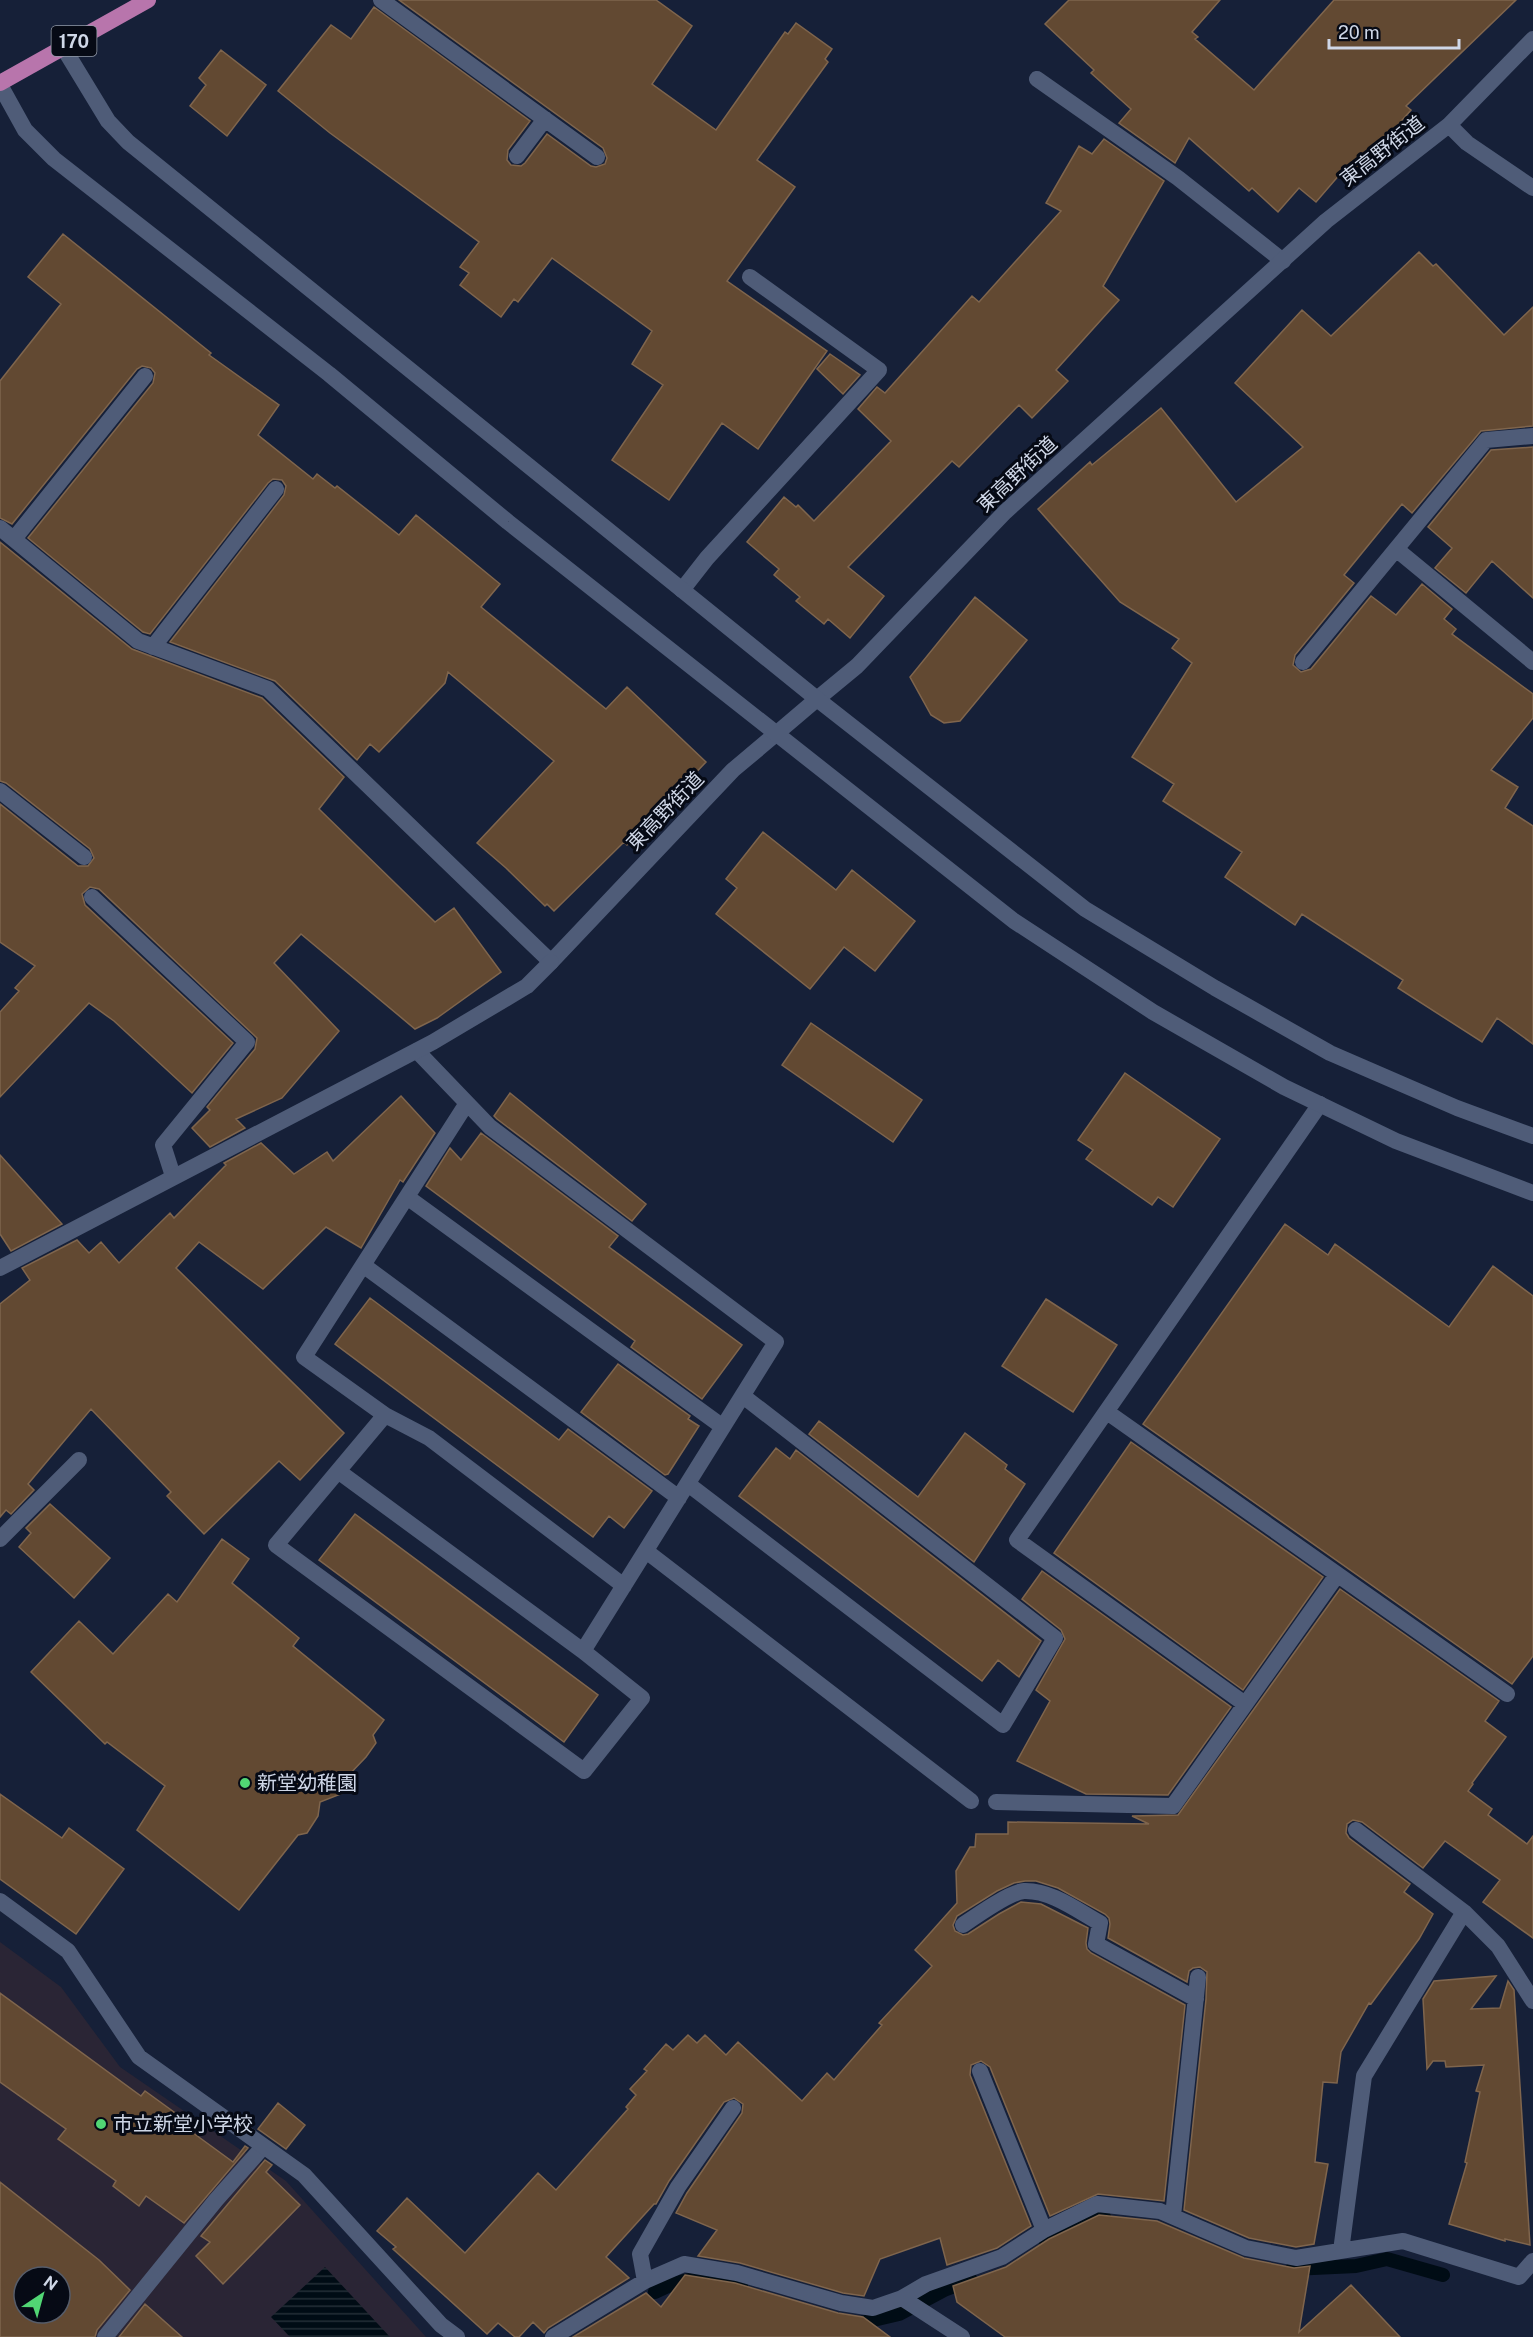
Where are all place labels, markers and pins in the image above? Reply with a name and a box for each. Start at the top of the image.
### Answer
place label: 新堂幼稚園 [257,1771,357,1795]
marker: 新堂幼稚園 [238,1776,252,1790]
place label: 市立新堂小学校 [113,2112,253,2136]
marker: 市立新堂小学校 [94,2117,108,2131]

